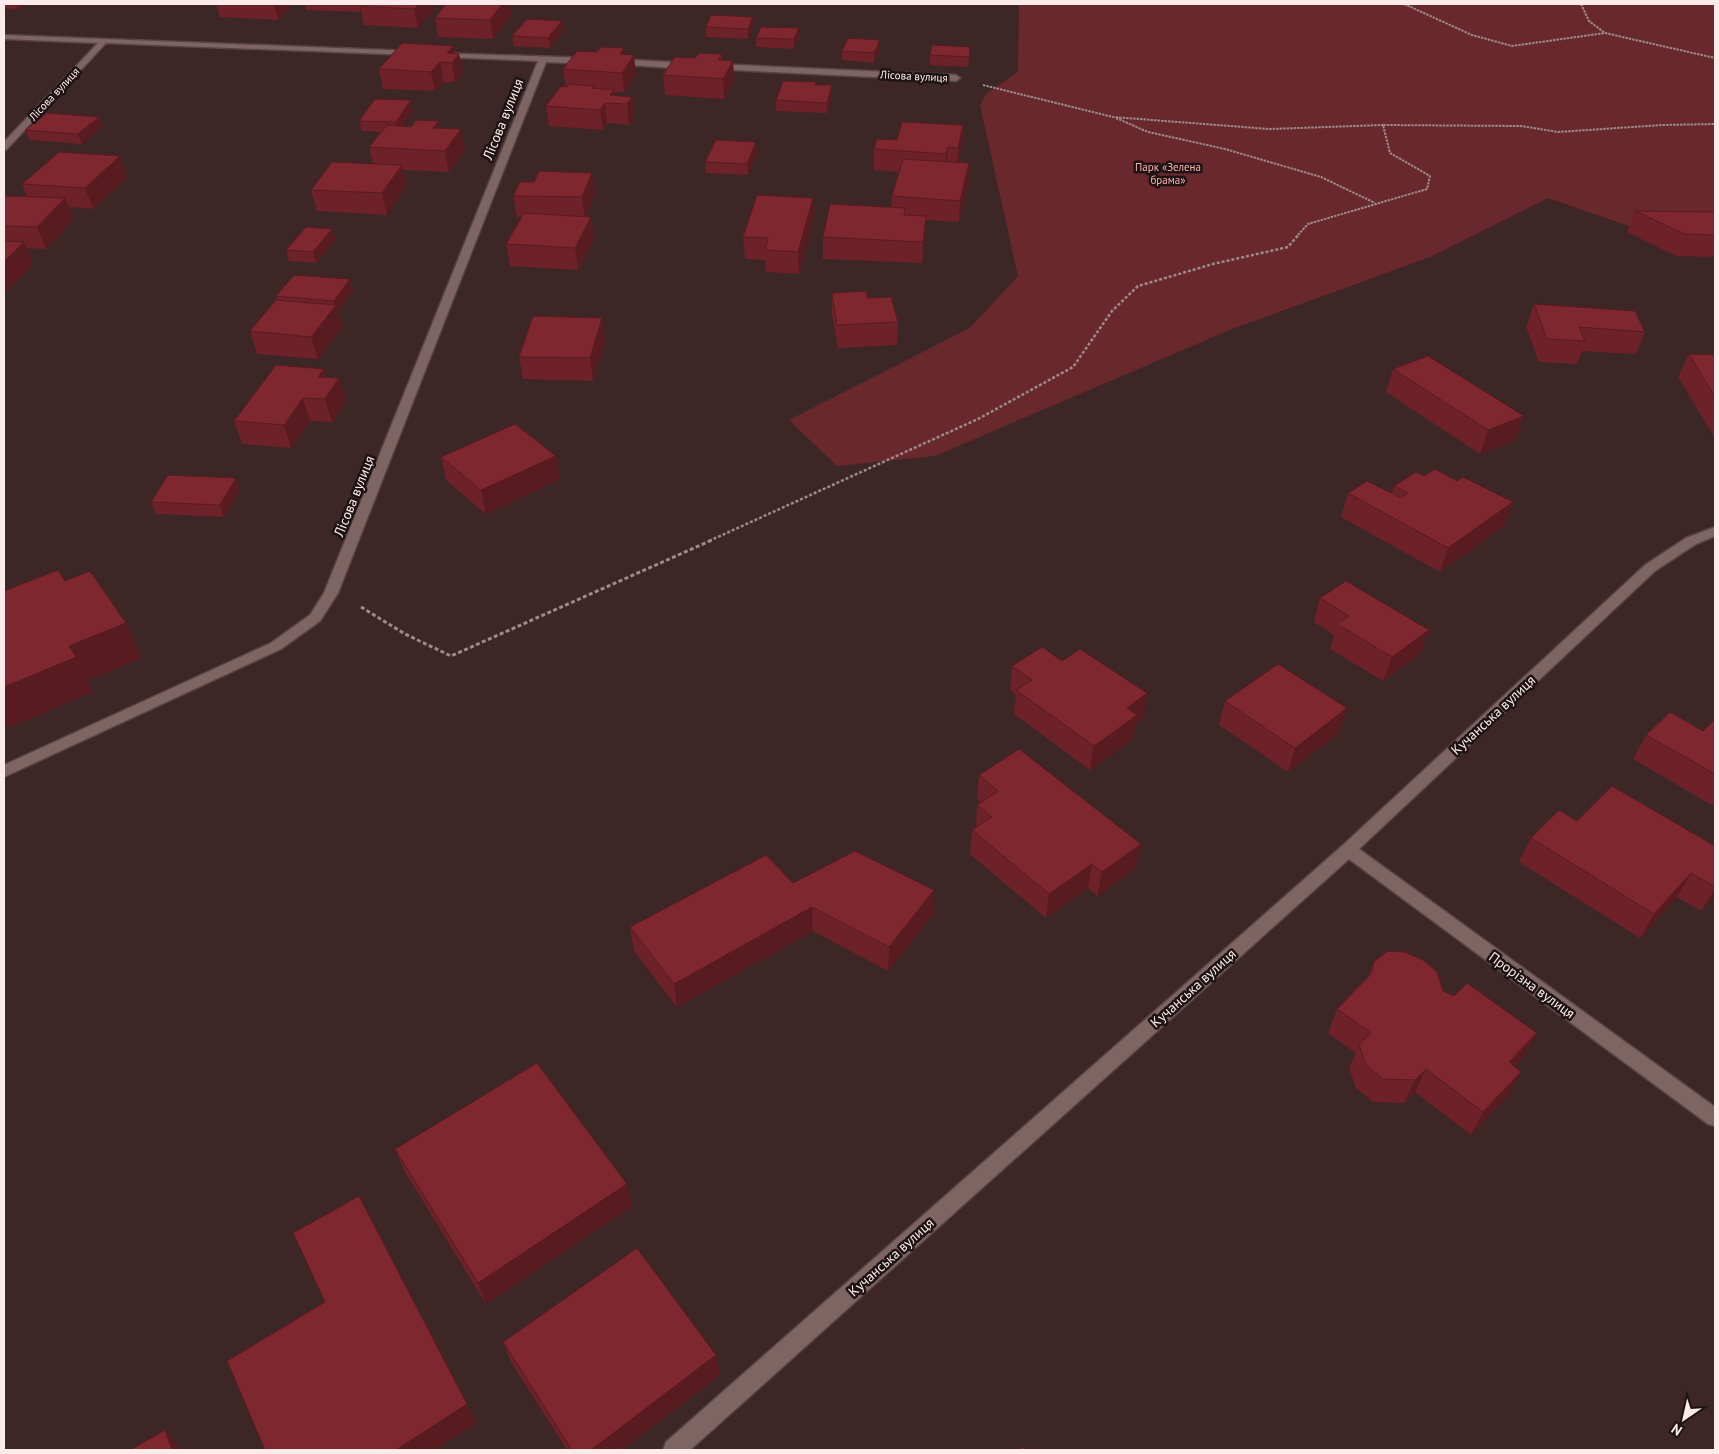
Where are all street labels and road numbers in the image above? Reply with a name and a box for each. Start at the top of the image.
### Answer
street label: Лісова вулиця [25,65,82,124]
street label: Лісова вулиця [879,67,948,85]
street label: Лісова вулиця [478,76,527,163]
street label: Лісова вулиця [329,453,378,540]
street label: Кучанська вулиця [1447,671,1539,759]
street label: Кучанська вулиця [1146,945,1240,1031]
street label: Прорізна вулиця [1485,948,1579,1022]
street label: Кучанська вулиця [844,1214,938,1300]

